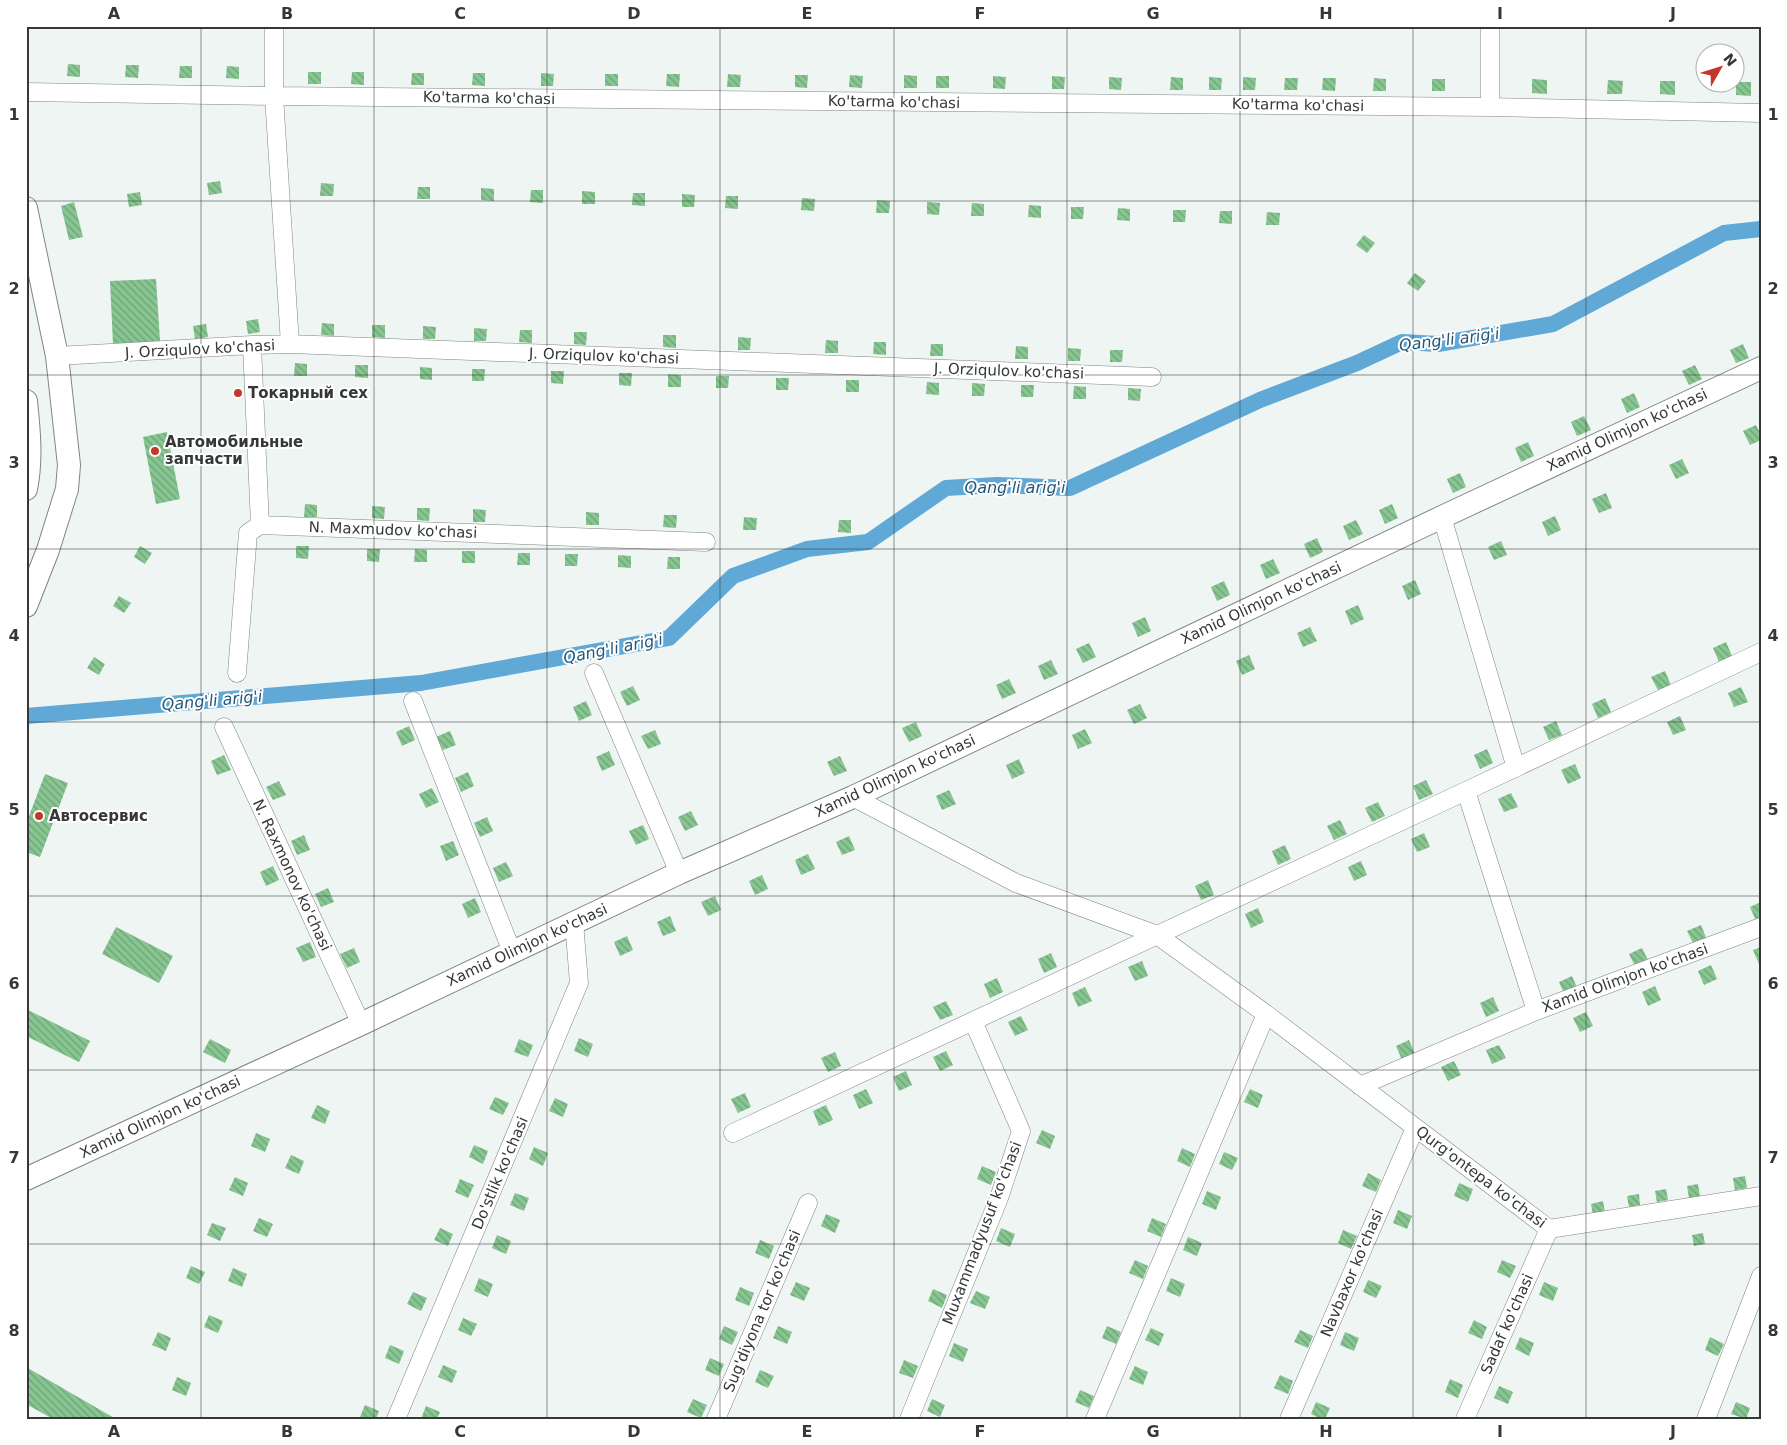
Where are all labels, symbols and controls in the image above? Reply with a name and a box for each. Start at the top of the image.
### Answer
text: A [108,4,121,23]
text: B [281,4,293,23]
text: C [454,4,466,23]
text: D [627,4,641,23]
text: E [802,4,812,23]
text: F [975,4,985,23]
text: G [1146,4,1160,23]
text: H [1319,4,1333,23]
text: I [1497,4,1503,23]
text: J [1669,4,1676,23]
north arrow [1694,42,1744,92]
text: N [1720,50,1740,69]
street label: Ko'tarma ko'chasi [423,88,555,108]
street label: Ko'tarma ko'chasi [828,92,960,112]
street label: Ko'tarma ko'chasi [1232,95,1364,115]
text: 1 [8,105,20,124]
text: 1 [1767,105,1779,124]
text: 2 [8,279,20,298]
text: 2 [1767,279,1779,298]
water label: Qang'li arig'i [1398,324,1501,355]
street label: J. Orziqulov ko'chasi [123,336,276,362]
street label: J. Orziqulov ko'chasi [528,344,679,368]
street label: J. Orziqulov ko'chasi [933,359,1084,383]
place label: Токарный сех [248,384,368,402]
street label: Xamid Olimjon ko'chasi [1544,385,1710,475]
marker: Токарный сех [232,387,244,399]
place label: Автомобильные запчасти [165,433,303,468]
marker: Автомобильные запчасти [149,445,161,457]
text: 3 [8,453,20,472]
text: 3 [1767,453,1779,472]
water label: Qang'li arig'i [965,478,1066,497]
street label: N. Maxmudov ko'chasi [308,518,478,542]
street label: Xamid Olimjon ko'chasi [1178,558,1344,648]
text: 4 [8,626,20,645]
text: 4 [1767,626,1779,645]
water label: Qang'li arig'i [562,629,665,667]
water label: Qang'li arig'i [161,687,264,714]
street label: Xamid Olimjon ko'chasi [812,731,978,821]
street label: N. Raxmonov ko'chasi [249,796,335,954]
text: 5 [8,800,20,819]
text: 5 [1767,800,1779,819]
place label: Автосервис [49,807,148,825]
marker: Автосервис [33,810,45,822]
street label: Xamid Olimjon ko'chasi [444,900,610,990]
street label: Xamid Olimjon ko'chasi [1540,940,1710,1016]
text: 6 [8,974,20,993]
text: 6 [1767,974,1779,993]
street label: Xamid Olimjon ko'chasi [77,1072,243,1162]
street label: Do'stlik ko'chasi [468,1114,532,1232]
street label: Qurg'ontepa ko'chasi [1412,1122,1550,1232]
street label: Muxammadyusuf ko'chasi [939,1139,1025,1327]
text: 7 [8,1148,20,1167]
text: 7 [1767,1148,1779,1167]
street label: Navbaxor ko'chasi [1317,1206,1387,1340]
street label: Sug'diyona tor ko'chasi [720,1227,804,1395]
street label: Sadaf ko'chasi [1477,1271,1537,1377]
text: 8 [8,1321,20,1340]
text: 8 [1767,1321,1779,1340]
text: A [108,1422,121,1441]
text: B [281,1422,293,1441]
text: C [454,1422,466,1441]
text: D [627,1422,641,1441]
text: E [802,1422,812,1441]
text: F [975,1422,985,1441]
text: G [1146,1422,1160,1441]
text: H [1319,1422,1333,1441]
text: I [1497,1422,1503,1441]
text: J [1669,1422,1676,1441]

